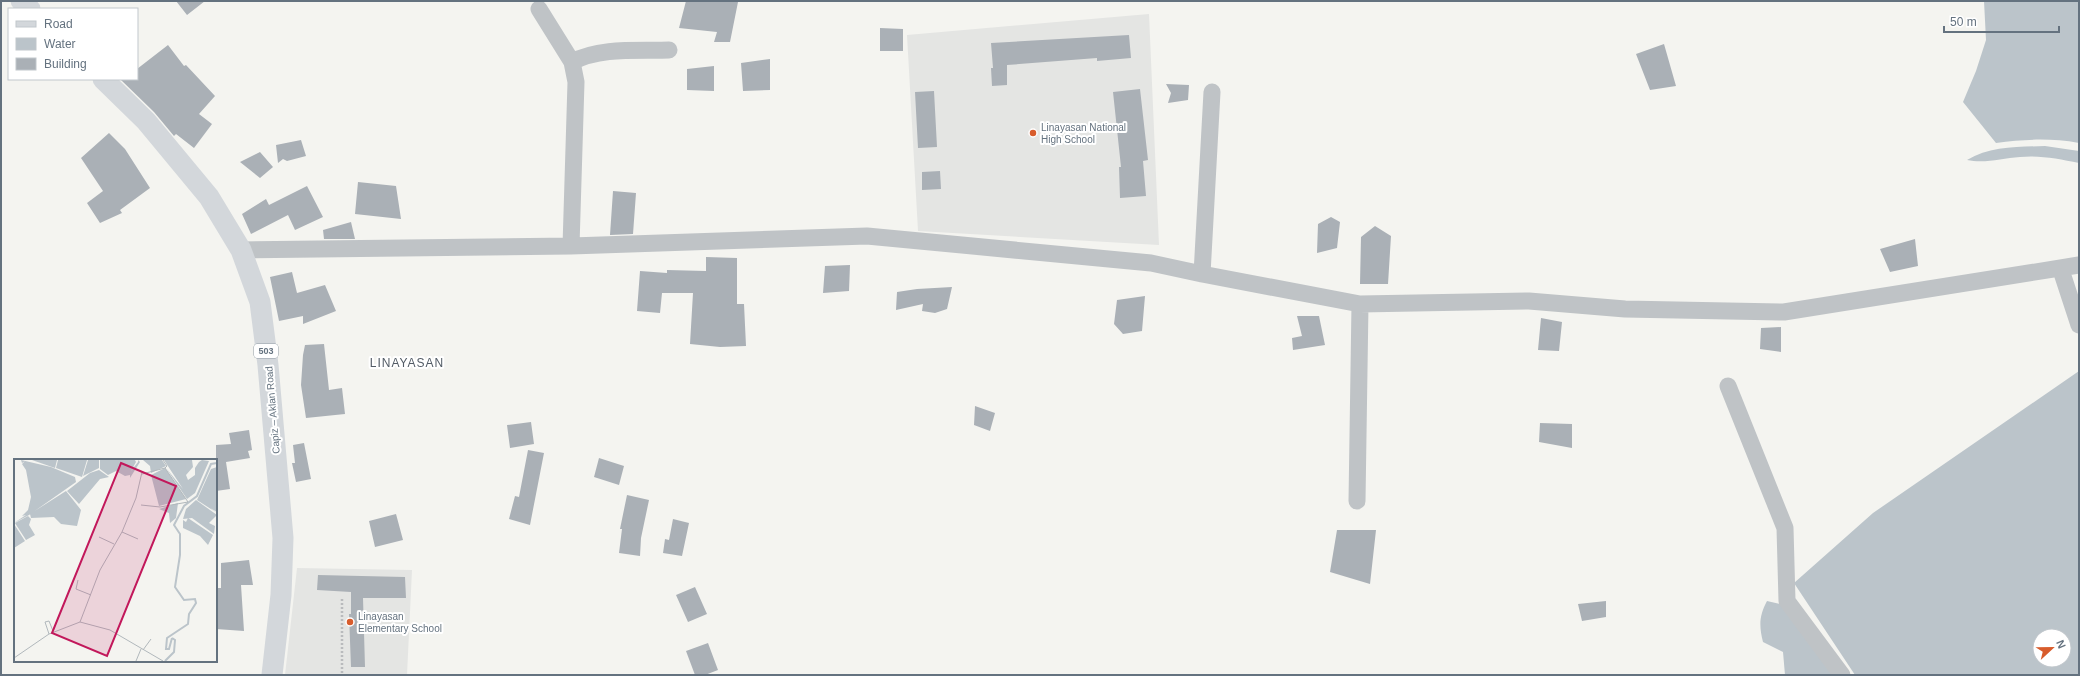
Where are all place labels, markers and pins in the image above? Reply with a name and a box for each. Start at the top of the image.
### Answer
place label: Linayasan National High School [1041,122,1126,145]
marker: Linayasan National High School [1028,128,1038,138]
place label: Linayasan Elementary School [358,611,442,634]
marker: Linayasan Elementary School [345,617,355,627]

